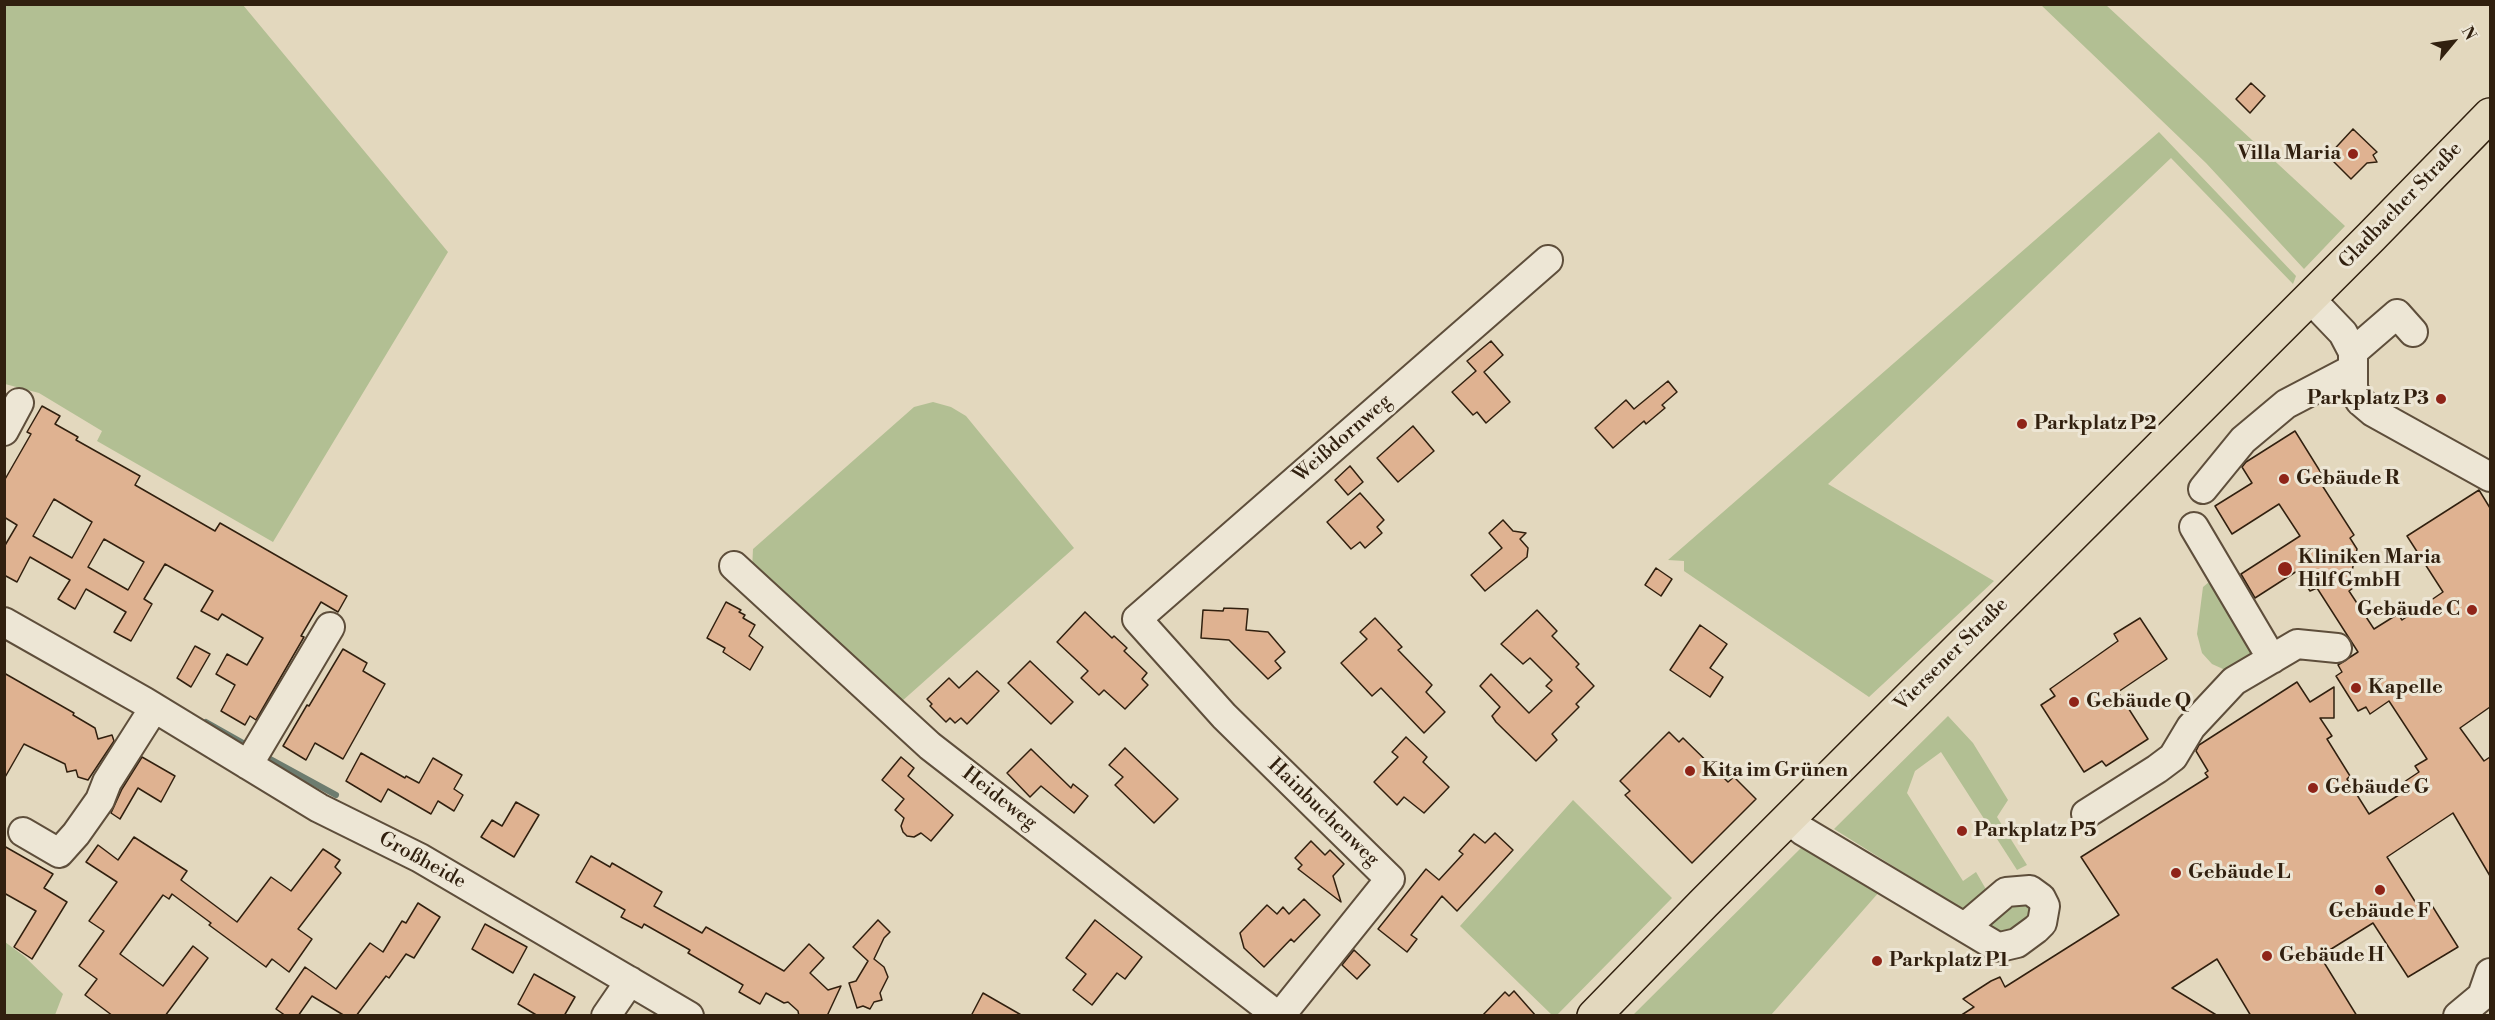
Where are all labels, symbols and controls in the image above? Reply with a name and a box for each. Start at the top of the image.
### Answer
north arrow [2423,12,2483,72]
text: N [2457,23,2481,44]
street label: Gladbacher Straße [2334,138,2468,274]
place label: Villa Maria [2238,142,2341,166]
marker: Villa Maria [2346,147,2360,161]
place label: Parkplatz P3 [2307,387,2429,411]
street label: Weißdornweg [1289,390,1397,488]
marker: Parkplatz P3 [2434,392,2448,406]
place label: Parkplatz P2 [2034,412,2156,436]
marker: Parkplatz P2 [2015,417,2029,431]
place label: Gebäude R [2296,467,2400,491]
marker: Gebäude R [2277,472,2291,486]
place label: Kliniken Maria Hilf GmbH [2298,546,2441,593]
marker: Kliniken Maria Hilf GmbH [2276,560,2294,578]
street label: Viersener Straße [1890,593,2014,717]
place label: Gebäude C [2357,598,2460,622]
marker: Gebäude C [2465,603,2479,617]
place label: Kapelle [2368,676,2443,700]
marker: Kapelle [2349,681,2363,695]
place label: Gebäude Q [2086,690,2191,714]
marker: Gebäude Q [2067,695,2081,709]
street label: Hainbuchenweg [1262,754,1384,872]
place label: Kita im Grünen [1702,759,1848,783]
street label: Heideweg [957,762,1041,836]
marker: Kita im Grünen [1683,764,1697,778]
place label: Gebäude G [2325,776,2430,800]
marker: Gebäude G [2306,781,2320,795]
place label: Parkplatz P5 [1974,819,2096,843]
marker: Parkplatz P5 [1955,824,1969,838]
street label: Großheide [374,827,470,895]
place label: Gebäude L [2188,861,2290,885]
marker: Gebäude L [2169,866,2183,880]
marker: Gebäude F [2373,883,2387,897]
place label: Gebäude F [2329,900,2431,924]
place label: Gebäude H [2279,944,2384,968]
place label: Parkplatz P1 [1889,949,2009,973]
marker: Gebäude H [2260,949,2274,963]
marker: Parkplatz P1 [1870,954,1884,968]

